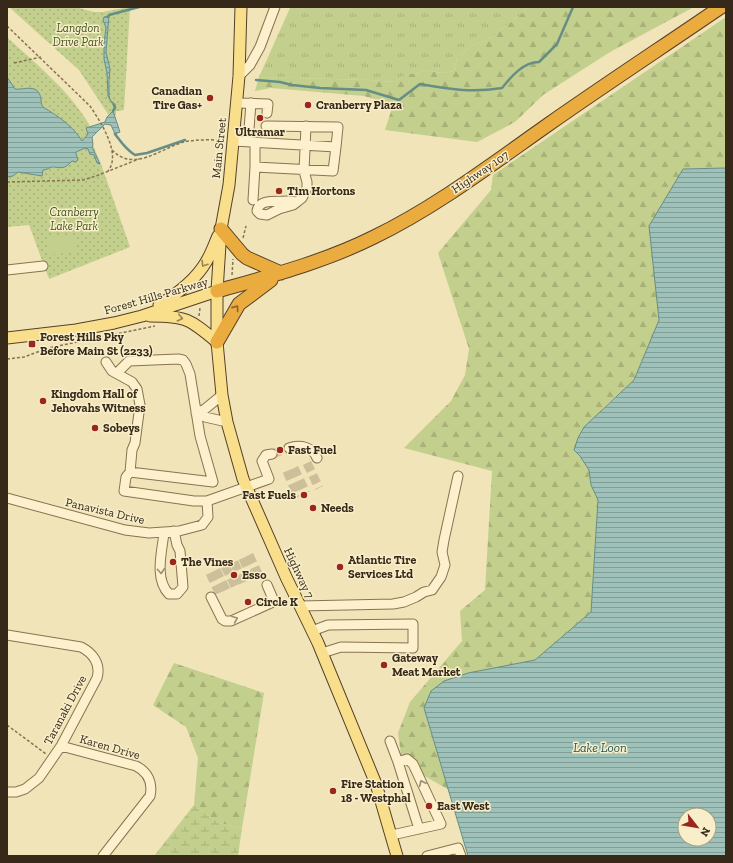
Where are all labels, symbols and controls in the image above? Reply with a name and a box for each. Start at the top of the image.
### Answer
park label: Langdon Drive Park [53,21,104,49]
place label: Canadian Tire Gas+ [151,84,202,112]
marker: Canadian Tire Gas+ [205,93,215,103]
place label: Cranberry Plaza [316,98,402,112]
marker: Cranberry Plaza [303,100,313,110]
marker: Ultramar [255,113,265,123]
street label: Main Street [209,116,229,179]
place label: Ultramar [235,125,286,139]
street label: Highway 107 [449,148,512,196]
place label: Tim Hortons [287,184,356,198]
marker: Tim Hortons [274,186,284,196]
park label: Cranberry Lake Park [49,205,99,233]
one-way arrow [202,260,209,267]
street label: Forest Hills Parkway [103,274,210,318]
one-way arrow [231,305,239,312]
one-way arrow [177,313,184,322]
place label: Forest Hills Pky Before Main St (2233) [40,330,153,358]
marker: Forest Hills Pky Before Main St (2233) [27,339,37,349]
place label: Kingdom Hall of Jehovahs Witness [51,387,146,415]
marker: Kingdom Hall of Jehovahs Witness [38,396,48,406]
place label: Sobeys [103,421,140,435]
marker: Sobeys [90,423,100,433]
place label: Fast Fuel [288,443,337,457]
marker: Fast Fuel [275,445,285,455]
place label: Fast Fuels [242,488,296,502]
marker: Fast Fuels [299,490,309,500]
street label: Panavista Drive [64,495,146,527]
place label: Needs [321,501,354,515]
marker: Needs [308,503,318,513]
street label: Highway 7 [281,545,317,601]
place label: Atlantic Tire Services Ltd [348,553,416,581]
place label: The Vines [181,555,234,569]
marker: The Vines [168,557,178,567]
marker: Atlantic Tire Services Ltd [335,562,345,572]
one-way arrow [157,568,166,574]
place label: Esso [242,568,267,582]
marker: Esso [229,570,239,580]
place label: Circle K [256,595,298,609]
marker: Circle K [243,597,253,607]
one-way arrow [230,616,238,624]
place label: Gateway Meat Market [392,651,461,679]
marker: Gateway Meat Market [379,660,389,670]
street label: Taranaki Drive [41,672,89,747]
street label: Karen Drive [78,732,142,762]
water label: Lake Loon [573,740,627,755]
place label: Fire Station 18 - Westphal [341,777,411,805]
one-way arrow [419,779,427,787]
marker: Fire Station 18 - Westphal [328,786,338,796]
place label: East West [437,799,490,813]
marker: East West [424,801,434,811]
north arrow [677,807,717,847]
text: N [697,825,713,839]

